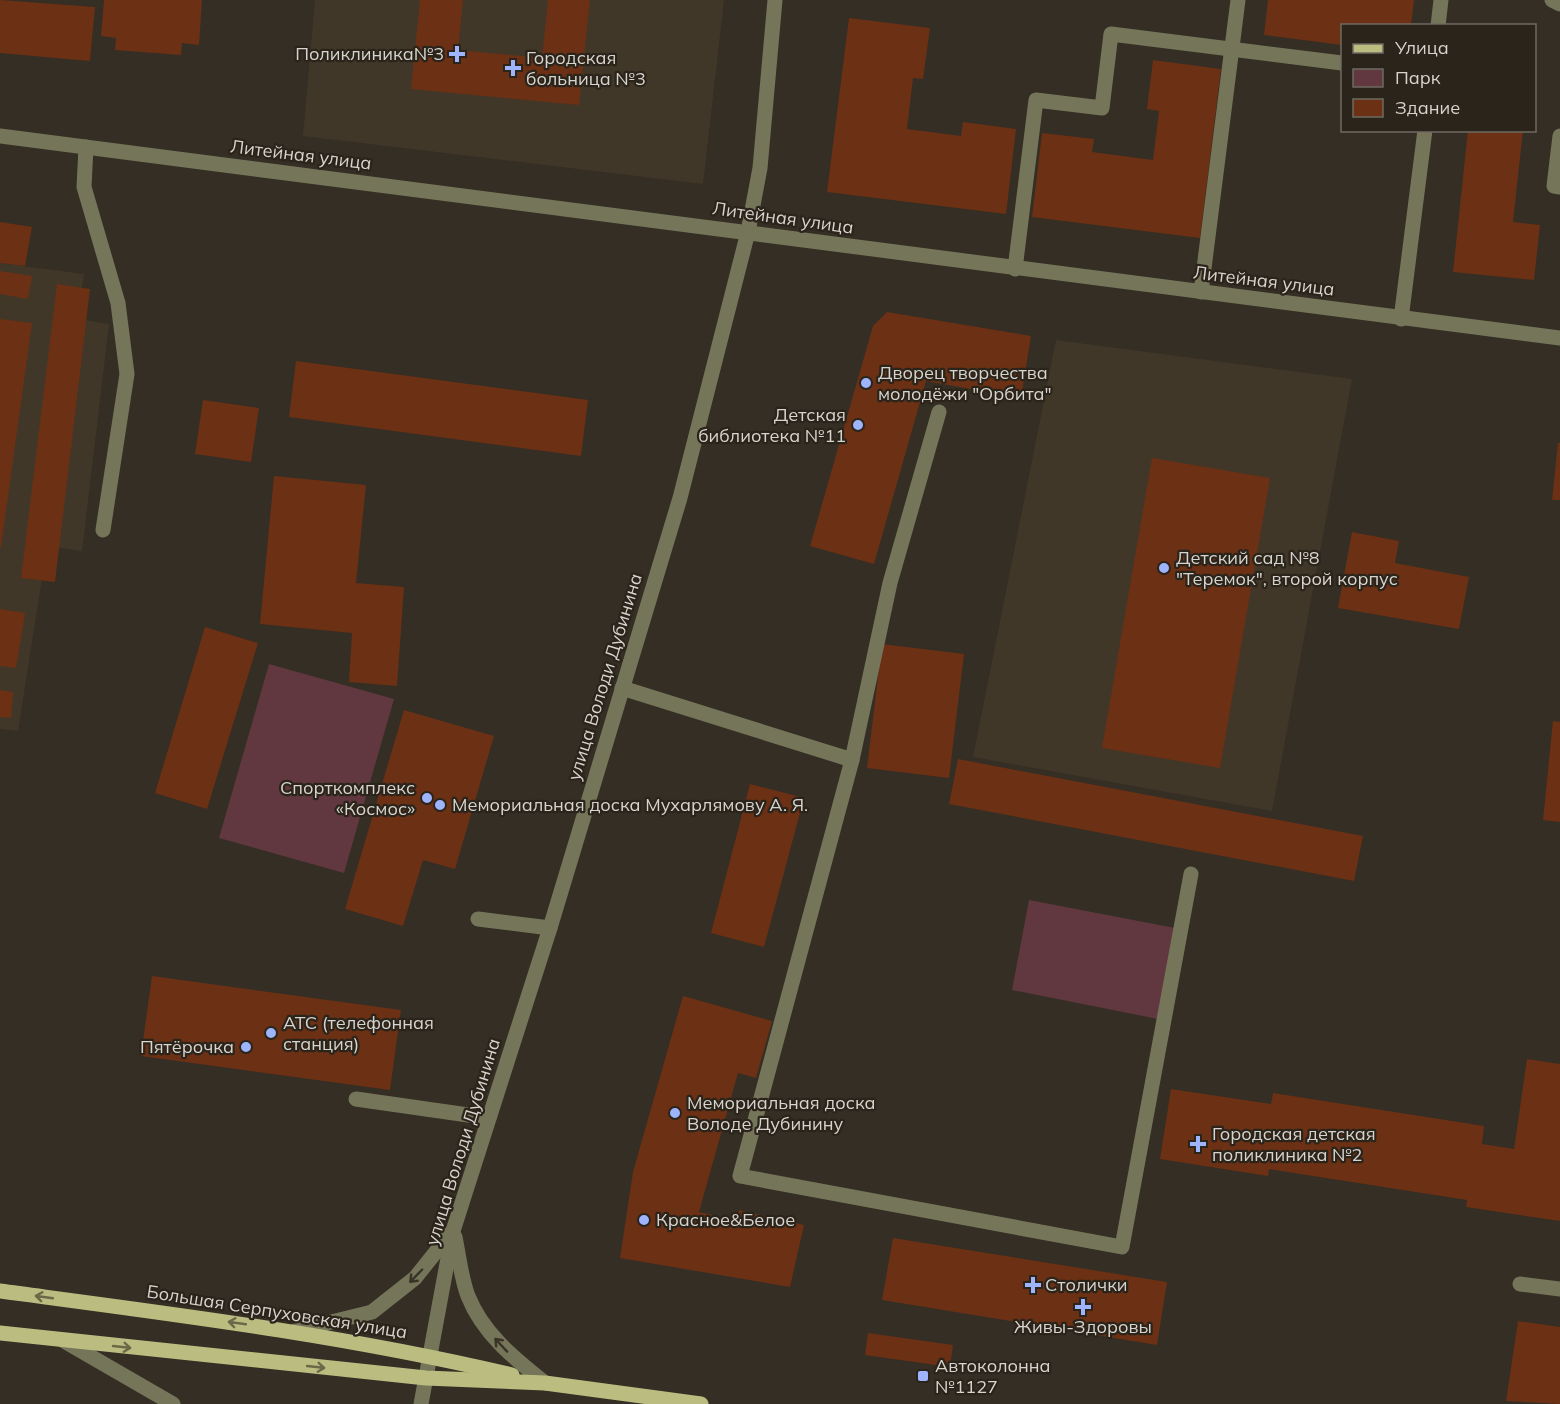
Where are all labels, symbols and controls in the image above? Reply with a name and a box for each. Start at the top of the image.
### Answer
legend [1341,24,1536,132]
text: Улица [1394,36,1449,59]
place label: Поликлиника№3 [295,42,444,65]
marker: Поликлиника№3 [448,45,466,63]
place label: Городская больница №3 [526,46,646,90]
marker: Городская больница №3 [504,59,522,77]
text: Парк [1395,66,1441,89]
text: Здание [1395,96,1460,119]
street label: Литейная улица [229,134,373,175]
street label: Литейная улица [711,196,855,239]
street label: Литейная улица [1192,260,1336,301]
place label: Дворец творчества молодёжи "Орбита" [878,361,1052,405]
marker: Дворец творчества молодёжи "Орбита" [859,376,873,390]
place label: Детская библиотека №11 [698,403,846,447]
marker: Детская библиотека №11 [851,418,865,432]
place label: Детский сад №8 "Теремок", второй корпус [1176,546,1398,590]
marker: Детский сад №8 "Теремок", второй корпус [1157,561,1171,575]
street label: улица Володи Дубинина [562,571,647,783]
place label: Спорткомплекс «Космос» [280,776,415,820]
marker: Спорткомплекс «Космос» [420,791,434,805]
place label: Мемориальная доска Мухарлямову А. Я. [452,793,808,816]
marker: Мемориальная доска Мухарлямову А. Я. [433,798,447,812]
place label: АТС (телефонная станция) [283,1011,434,1055]
marker: АТС (телефонная станция) [264,1026,278,1040]
place label: Пятёрочка [140,1035,234,1058]
street label: улица Володи Дубинина [420,1036,505,1248]
marker: Пятёрочка [239,1040,253,1054]
place label: Мемориальная доска Володе Дубинину [687,1091,876,1135]
marker: Мемориальная доска Володе Дубинину [668,1106,682,1120]
place label: Городская детская поликлиника №2 [1212,1122,1376,1166]
marker: Городская детская поликлиника №2 [1189,1135,1207,1153]
place label: Красное&Белое [656,1208,795,1231]
marker: Красное&Белое [637,1213,651,1227]
one-way arrow [409,1268,423,1283]
place label: Столички [1045,1273,1128,1296]
marker: Столички [1026,1278,1040,1292]
street label: Большая Серпуховская улица [145,1280,409,1343]
one-way arrow [34,1291,54,1302]
marker: Живы-Здоровы [1076,1300,1090,1314]
place label: Живы-Здоровы [1014,1315,1152,1338]
one-way arrow [228,1317,247,1328]
one-way arrow [495,1338,509,1353]
one-way arrow [112,1342,132,1353]
place label: Автоколонна №1127 [935,1354,1051,1398]
one-way arrow [306,1362,326,1373]
marker: Автоколонна №1127 [916,1369,930,1383]

